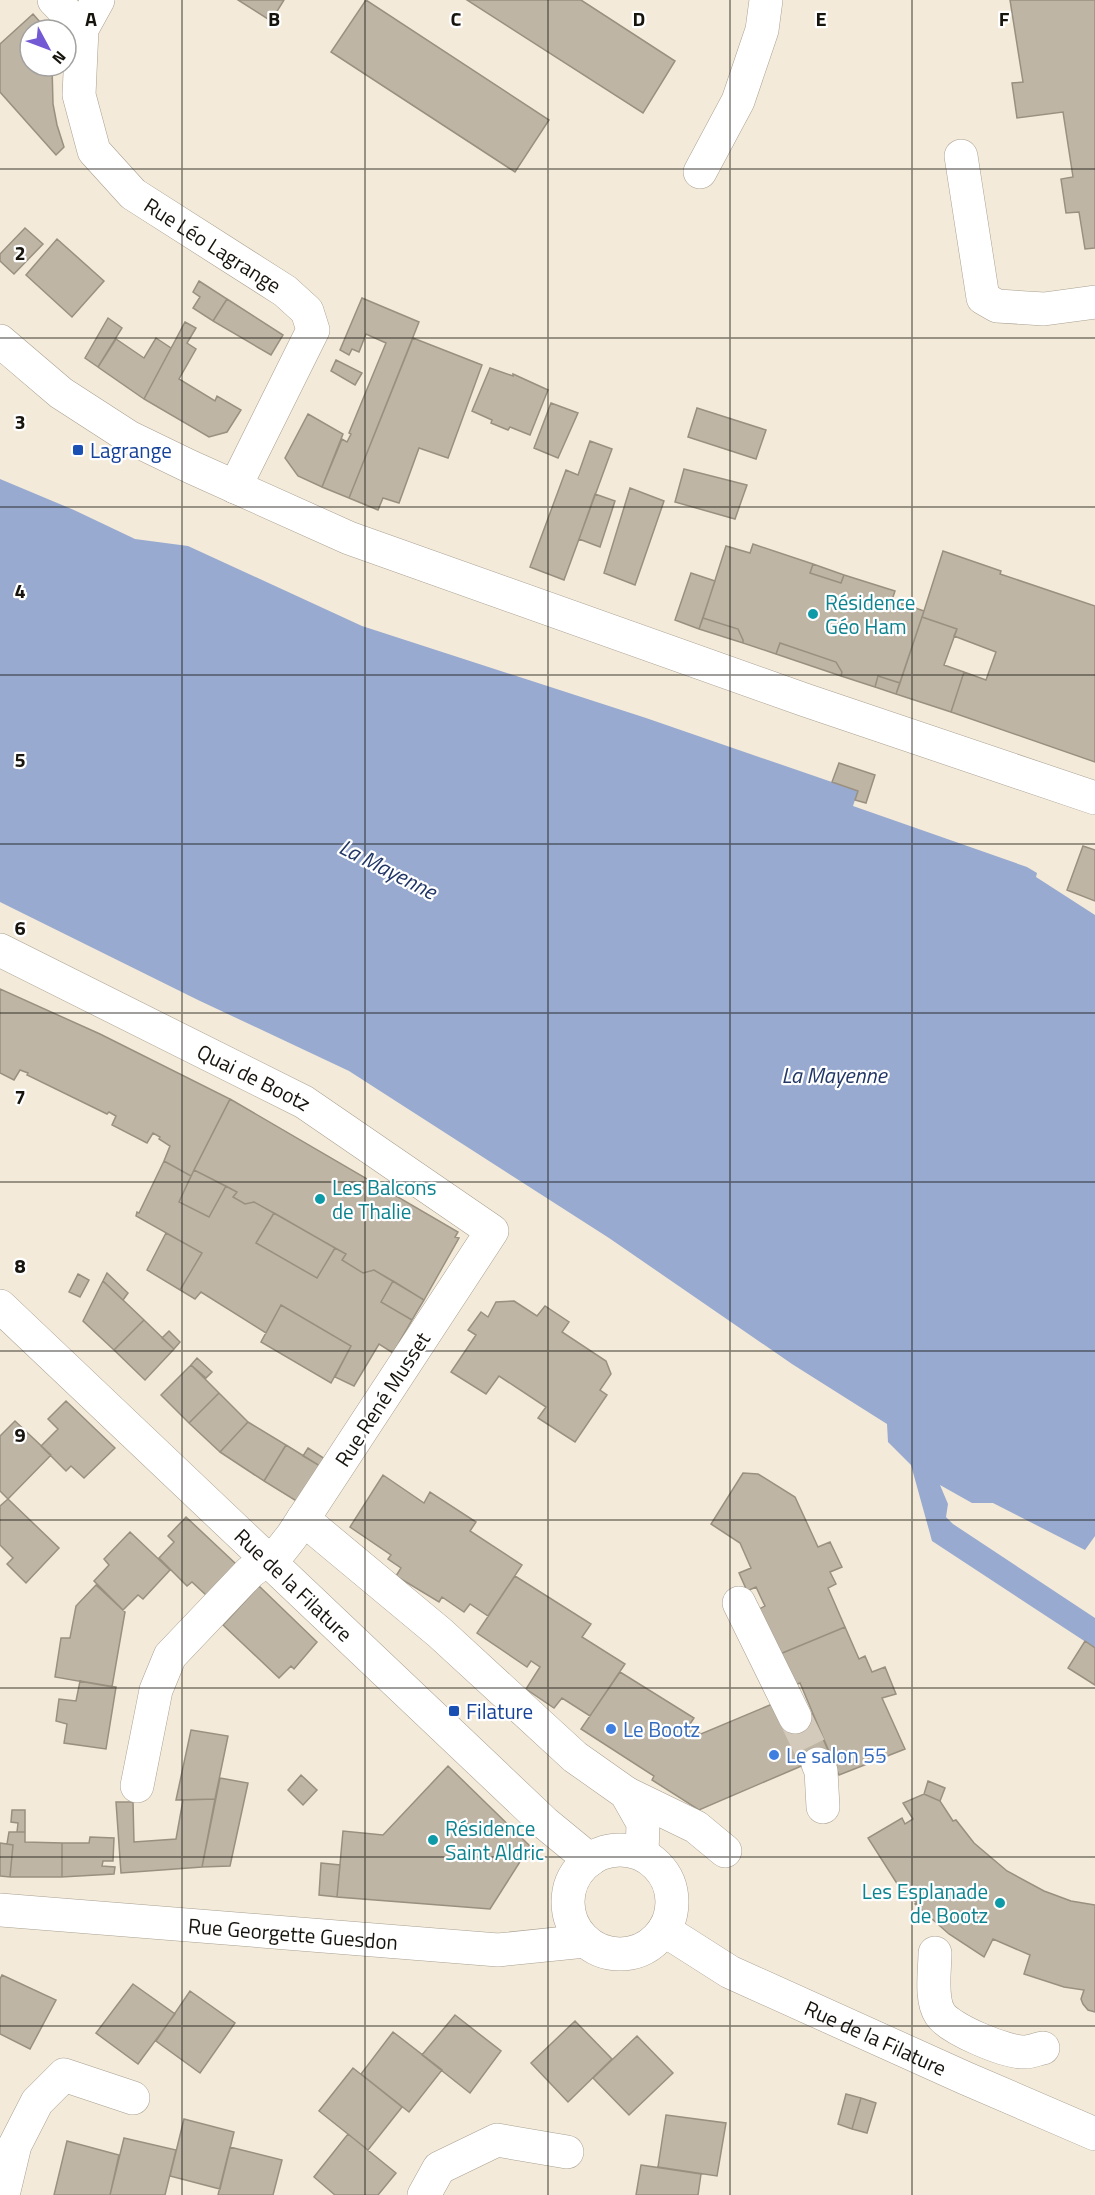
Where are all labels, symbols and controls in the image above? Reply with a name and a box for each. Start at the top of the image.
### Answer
text: A [85,3,97,34]
text: B [268,3,280,34]
text: C [451,3,462,34]
text: D [633,3,645,34]
text: E [815,3,827,34]
text: F [999,3,1010,34]
north arrow [18,18,78,78]
text: N [47,46,72,70]
street label: Rue Léo Lagrange [138,189,288,301]
text: 2 [14,237,26,268]
text: 3 [14,406,26,437]
place label: Lagrange [90,434,172,466]
marker: Lagrange [71,443,85,457]
text: 4 [14,575,26,606]
place label: Résidence Géo Ham [825,586,915,642]
marker: Résidence Géo Ham [806,607,820,621]
text: 5 [14,744,26,775]
water label: La Mayenne [333,830,444,909]
text: 6 [14,912,26,943]
street label: Quai de Bootz [192,1035,318,1118]
water label: La Mayenne [781,1058,888,1092]
text: 7 [14,1081,26,1112]
place label: Les Balcons de Thalie [332,1171,436,1227]
marker: Les Balcons de Thalie [313,1192,327,1206]
text: 8 [14,1250,26,1281]
street label: Rue René Musset [326,1325,438,1473]
text: 9 [14,1419,26,1450]
street label: Rue de la Filature [227,1521,360,1649]
place label: Filature [466,1695,533,1727]
marker: Filature [447,1704,461,1718]
place label: Le Bootz [623,1713,700,1745]
marker: Le Bootz [604,1722,618,1736]
place label: Le salon 55 [786,1739,887,1771]
marker: Le salon 55 [767,1748,781,1762]
place label: Résidence Saint Aldric [445,1812,544,1868]
marker: Résidence Saint Aldric [426,1833,440,1847]
place label: Les Esplanade de Bootz [862,1875,988,1931]
marker: Les Esplanade de Bootz [993,1896,1007,1910]
street label: Rue Georgette Guesdon [187,1909,399,1958]
street label: Rue de la Filature [799,1992,952,2084]

